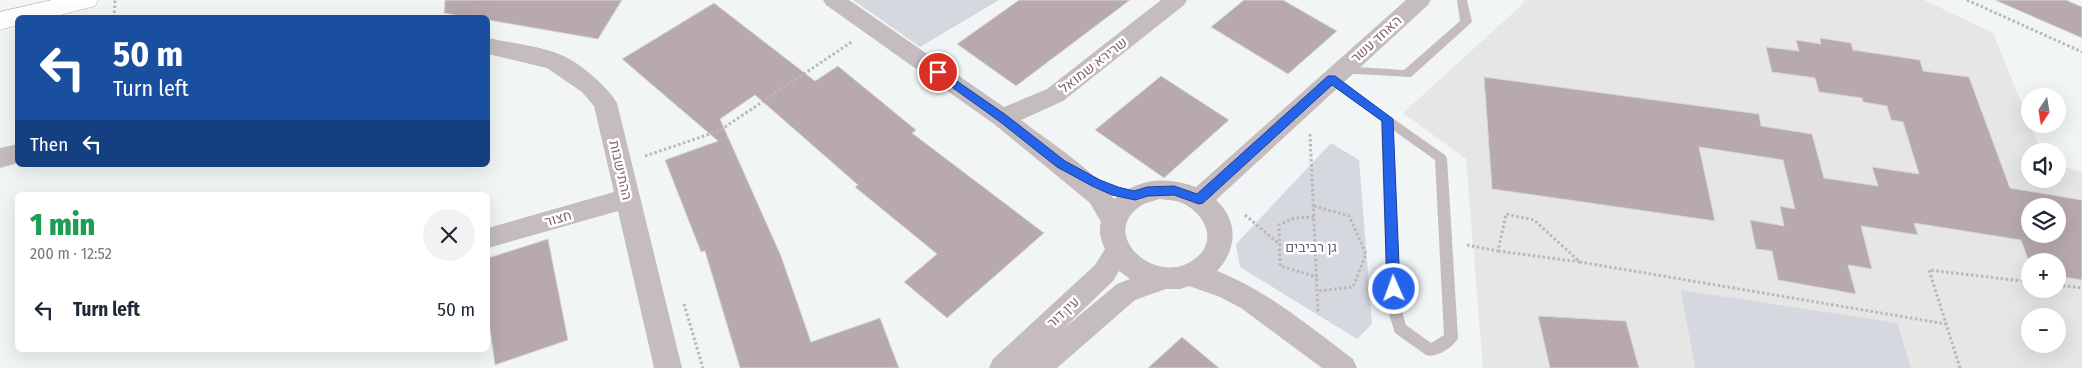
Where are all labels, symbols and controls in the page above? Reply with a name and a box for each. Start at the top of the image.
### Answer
street label: האחד עשר [1347,12,1405,67]
text: 50 m [113,33,183,75]
street label: שרירא שמואל [1056,34,1131,97]
icon: left [30,35,95,100]
pin [917,51,959,93]
icon: arrive [924,58,952,86]
text: Turn left [113,75,189,102]
north arrow [2021,88,2066,132]
map controls [2021,88,2066,353]
icon: left [78,130,106,158]
text: Then [30,133,68,156]
street label: ההתישבות [605,139,636,202]
button: sound [2021,143,2066,188]
button: layers [2021,198,2066,243]
text: 1 min [30,207,95,243]
street label: חצור [543,207,574,230]
button: close [423,209,475,261]
park label: גן רביבים [1285,239,1337,256]
text: 200 m · 12:52 [30,244,112,263]
button: + [2021,253,2066,298]
position arrow [1367,262,1419,314]
street label: עין דור [1044,293,1083,332]
icon: left [30,296,58,324]
text: Turn left [73,298,140,321]
text: 50 m [437,298,475,321]
button: − [2021,308,2066,353]

